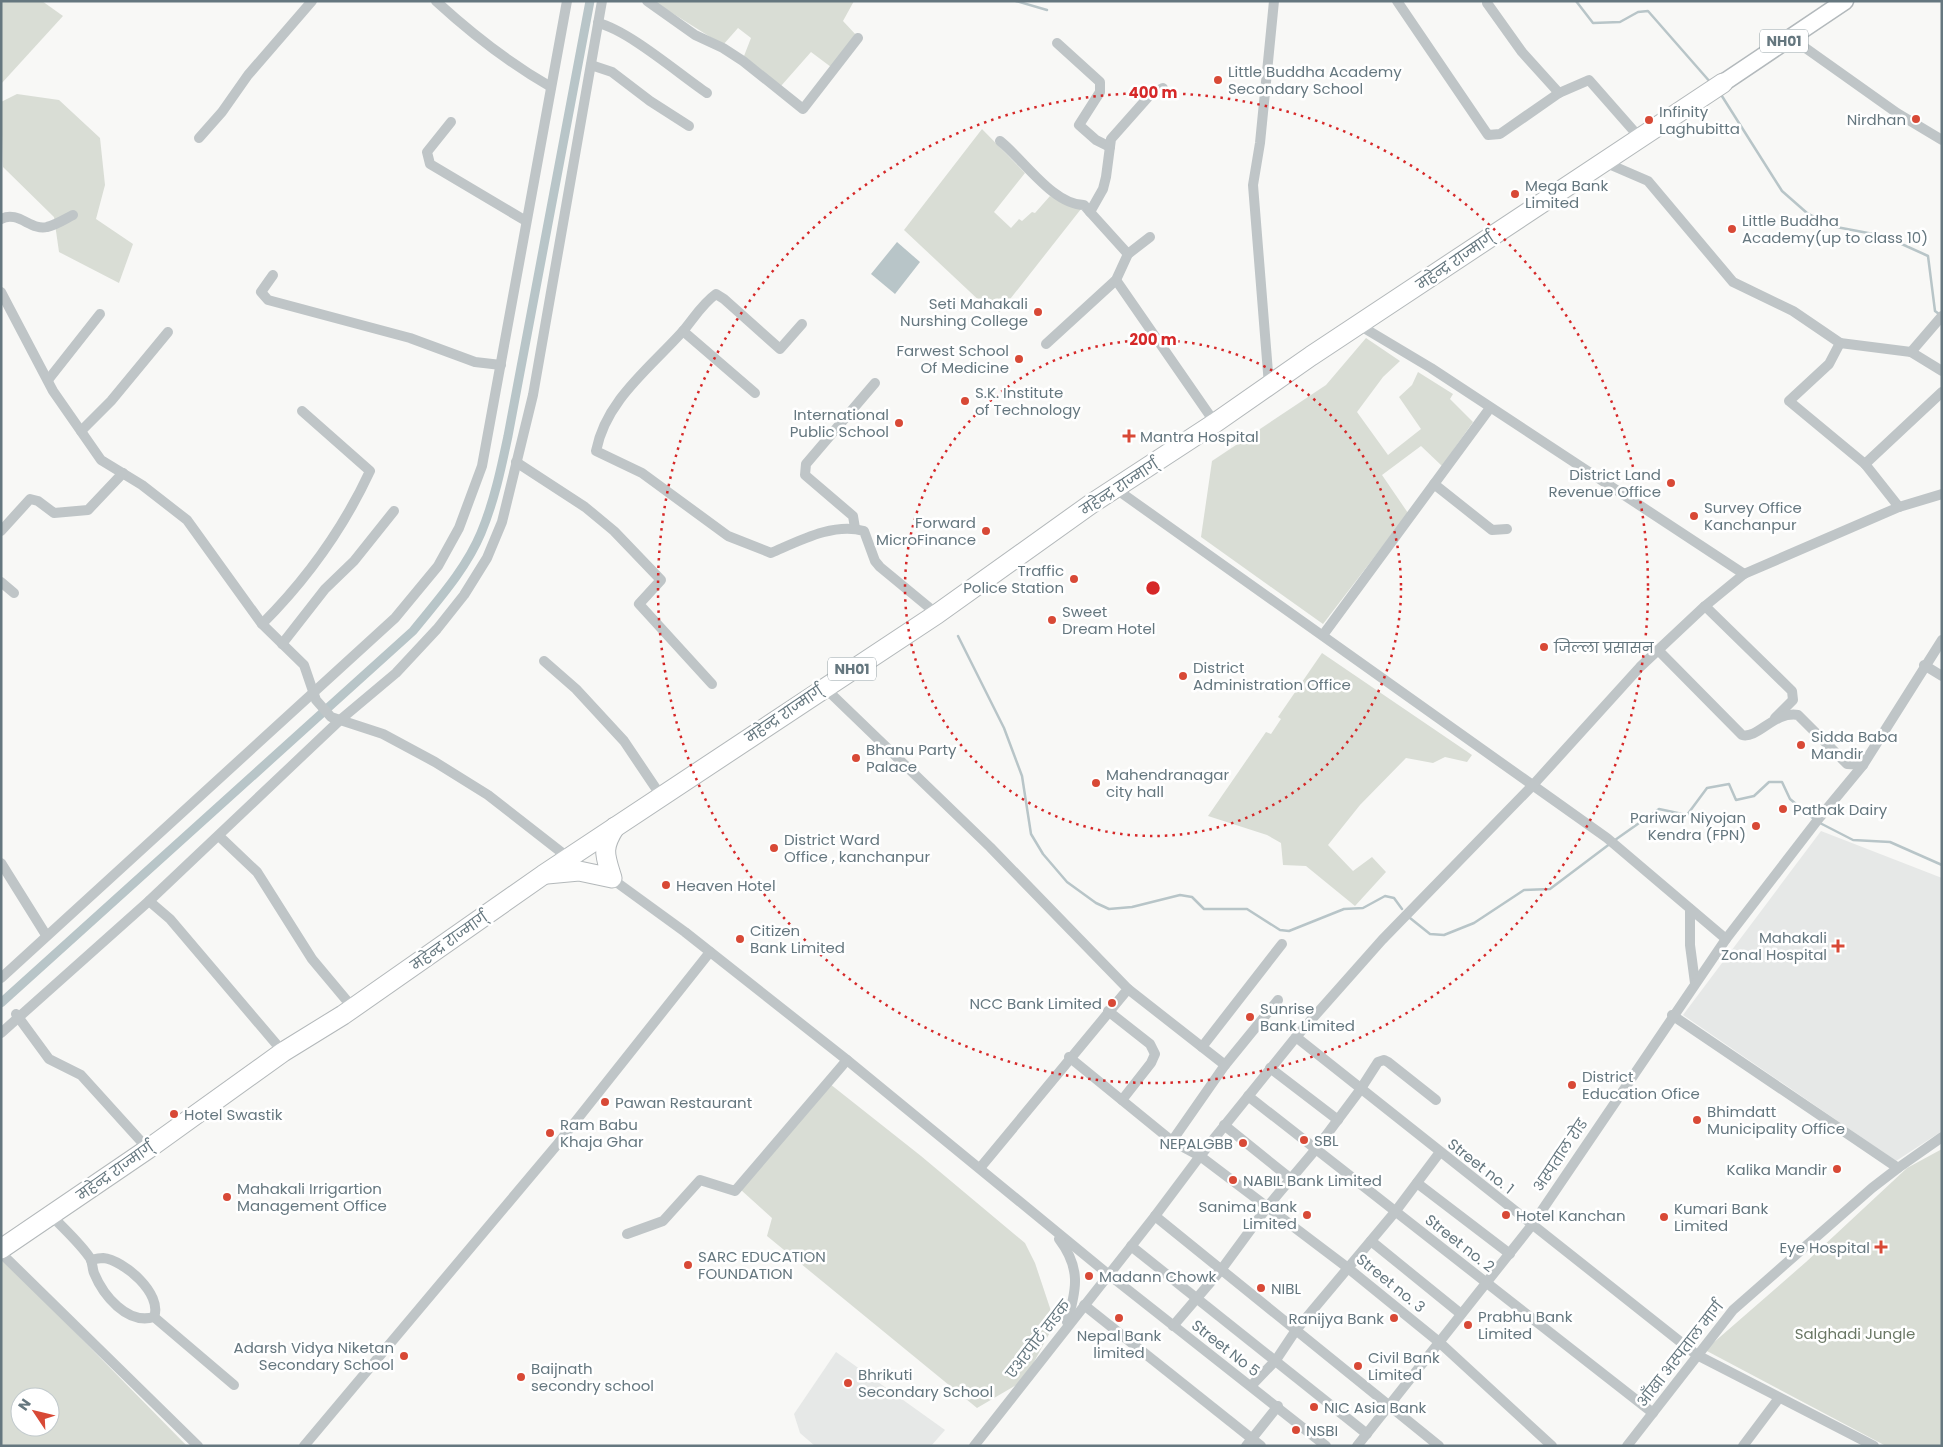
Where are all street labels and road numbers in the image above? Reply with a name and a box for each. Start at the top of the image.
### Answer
road number: NH01 [1760,29,1808,52]
street label: महेन्द्र राज्मार्ग् [1411,226,1500,295]
street label: महेन्द्र राज्मार्ग् [1075,452,1165,521]
road number: NH01 [828,658,876,681]
street label: महेन्द्र राज्मार्ग् [740,679,829,748]
street label: महेन्द्र राज्मार्ग् [406,905,494,976]
street label: अस्पताल रोड [1528,1114,1592,1196]
street label: Street no. 1 [1443,1133,1519,1199]
street label: महेन्द्र राज्मार्ग् [72,1135,160,1206]
street label: Street no. 2 [1421,1209,1499,1277]
street label: Street no. 3 [1352,1249,1430,1317]
street label: आँखा अस्पताल मार्ग [1631,1294,1730,1411]
street label: एअरपोर्ट सडक [1000,1295,1076,1383]
street label: Street No 5 [1187,1315,1265,1381]

